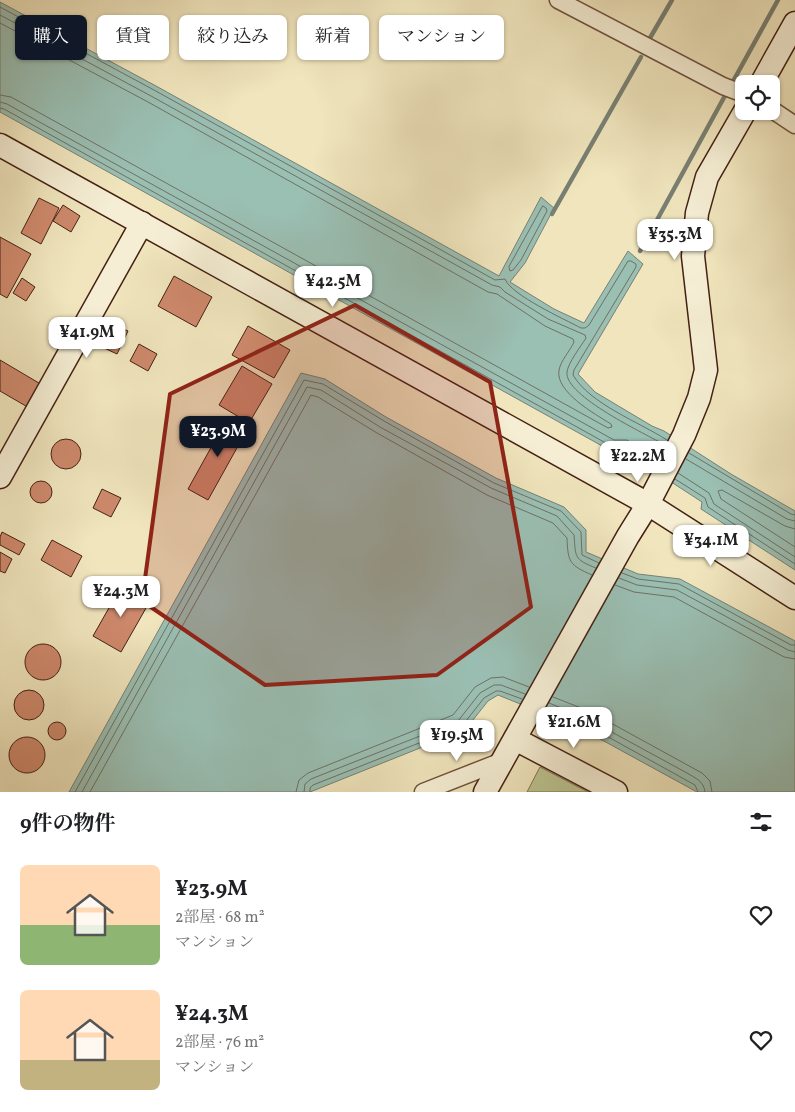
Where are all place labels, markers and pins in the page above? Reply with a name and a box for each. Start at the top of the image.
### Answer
pin: ¥35.3M [634,218,716,261]
pin: ¥42.5M [292,266,374,308]
pin: ¥41.9M [46,316,128,359]
pin: ¥23.9M [177,416,259,458]
pin: ¥22.2M [597,440,679,483]
pin: ¥34.1M [670,524,752,567]
pin: ¥24.3M [80,576,162,618]
pin: ¥21.6M [533,706,615,749]
pin: ¥19.5M [416,720,498,762]

